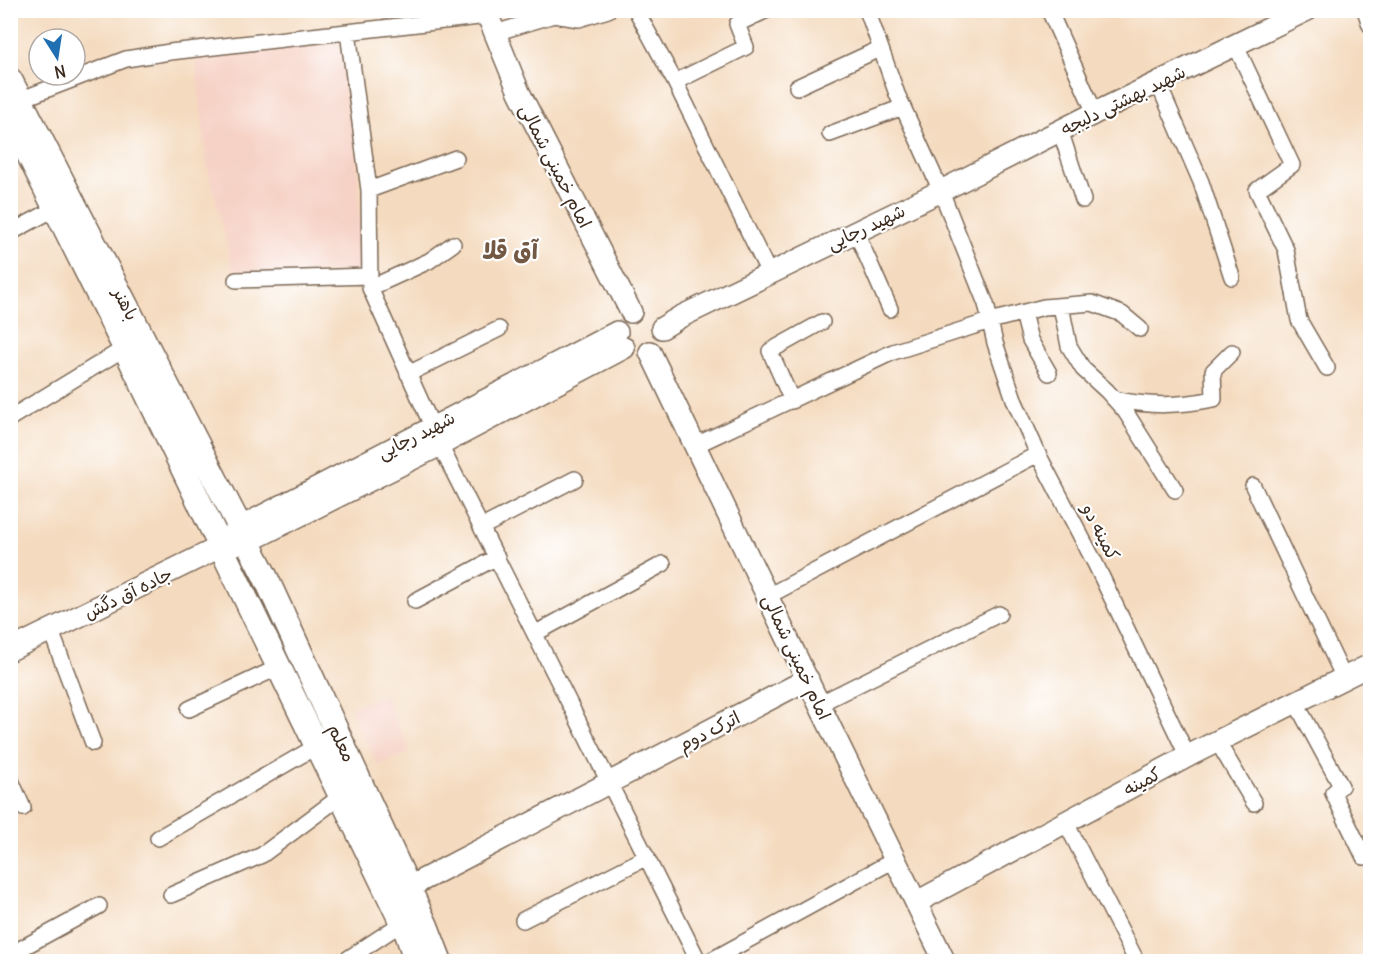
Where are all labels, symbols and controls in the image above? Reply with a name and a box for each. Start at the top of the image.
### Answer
north arrow [27,27,87,87]
street label: شهید بهشتی دلیجه [1057,60,1189,140]
text: N [53,61,68,83]
street label: امام خمینی شمالی [512,100,597,233]
street label: شهید رجایی [823,199,909,255]
district label: آق قلا [482,235,540,265]
street label: باهنر [107,282,144,324]
street label: شهید رجایی [373,406,459,464]
street label: کمینه دو [1076,498,1125,564]
street label: جاده آق دگش [80,562,176,624]
street label: امام خمینی شمالی [755,591,836,725]
street label: اترک دوم [674,706,745,759]
street label: معلم [321,720,361,767]
street label: کمینه [1119,762,1165,800]

